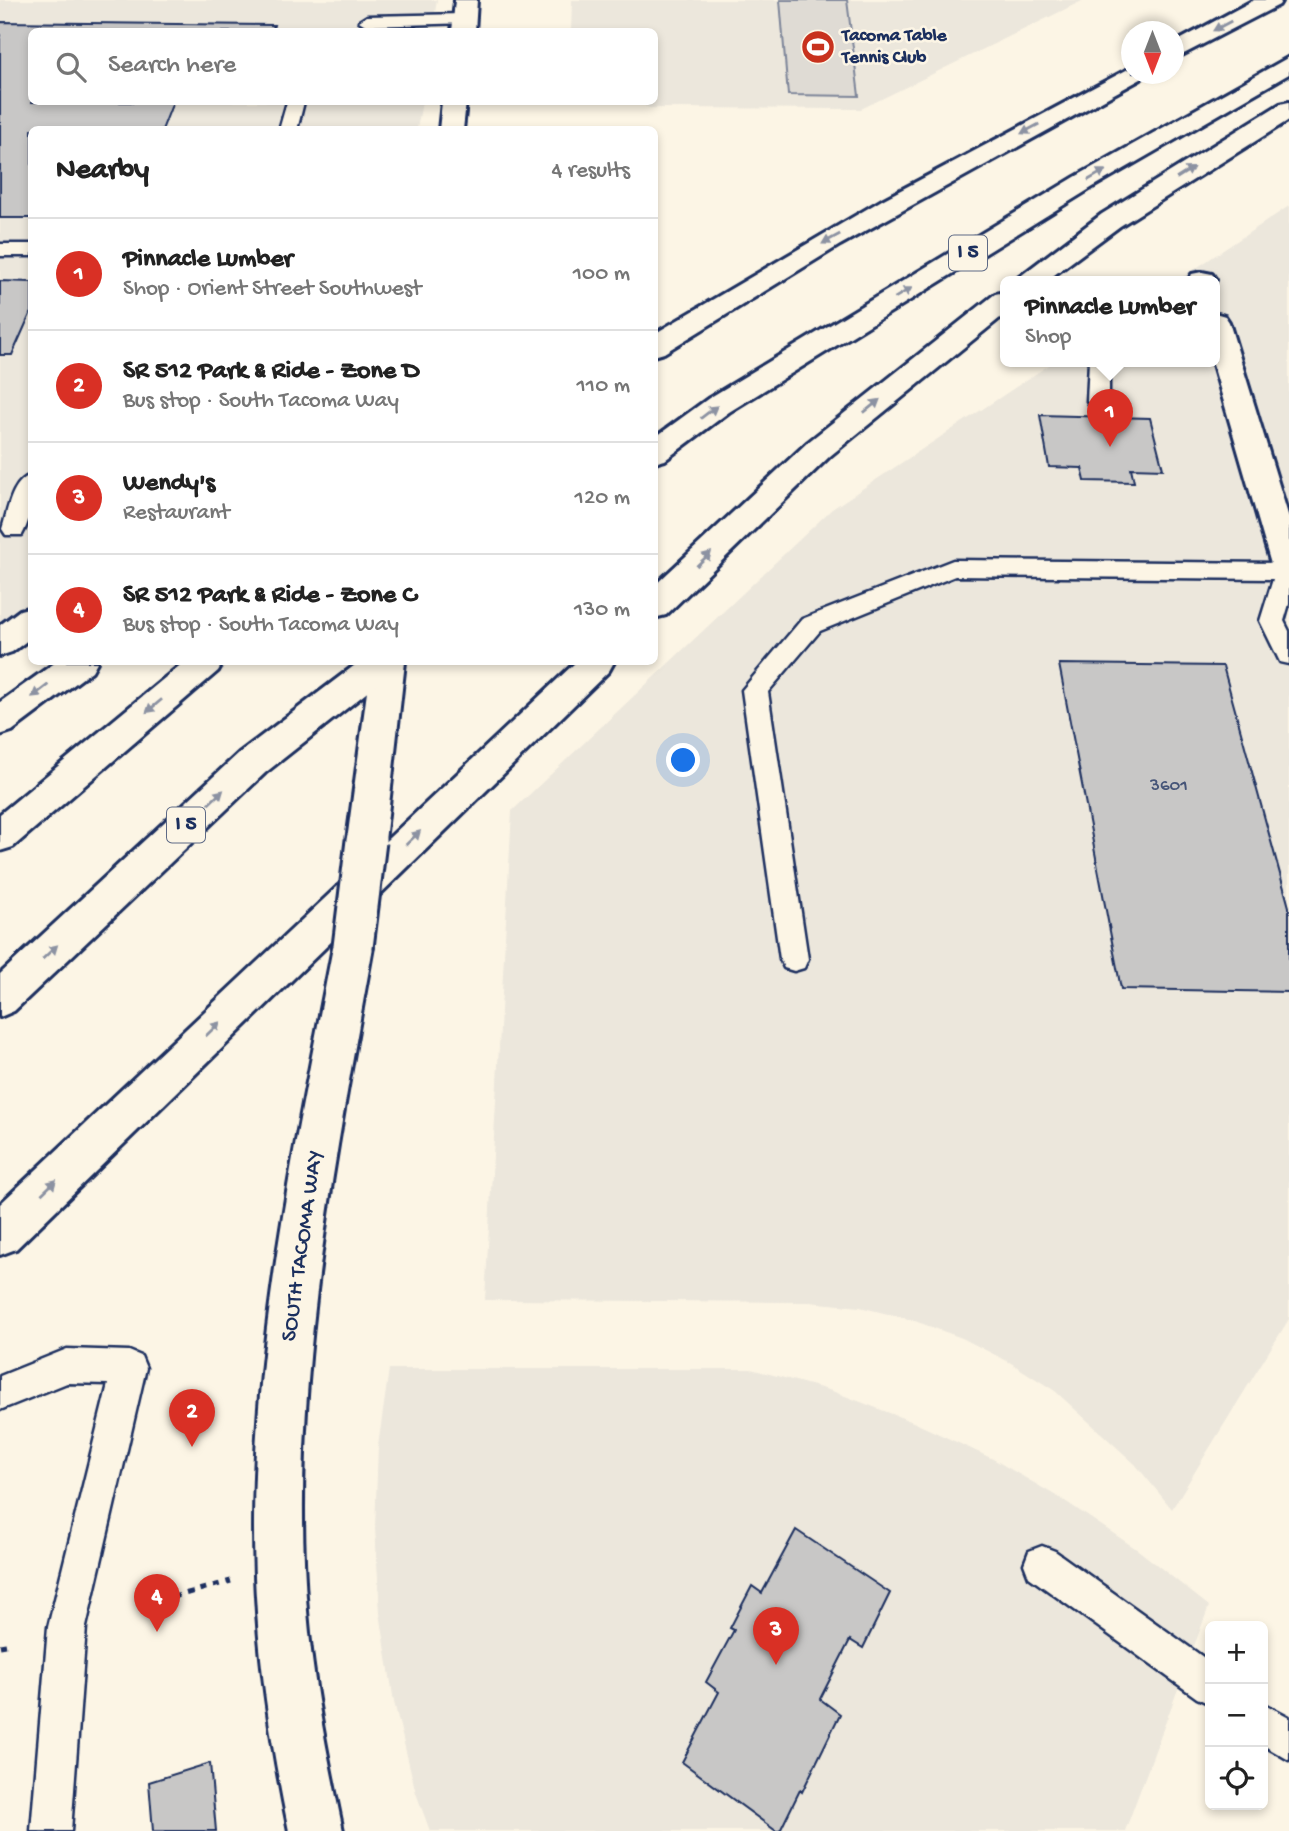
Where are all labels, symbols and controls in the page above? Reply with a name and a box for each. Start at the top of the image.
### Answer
one-way arrow [1213,20,1232,32]
north arrow [1121,21,1184,84]
place label: Tacoma Table Tennis Club [840,25,948,70]
search box [28,28,658,105]
sports icon: Tacoma Table Tennis Club [799,28,837,66]
icon: search [52,48,90,86]
text: Search here [108,51,236,82]
one-way arrow [1019,122,1039,134]
text: Nearby [56,154,149,189]
text: 4 results [551,158,630,185]
one-way arrow [1176,166,1195,179]
one-way arrow [1087,169,1107,181]
one-way arrow [821,233,840,245]
road number: I 5 [949,236,987,270]
text: Pinnacle Lumber [123,245,293,276]
text: 1 [74,261,84,288]
text: 100 m [573,261,630,288]
text: Shop · Orient Street Southwest [123,276,421,303]
popup [1000,276,1220,367]
one-way arrow [893,286,912,299]
text: Pinnacle Lumber [1025,293,1195,324]
text: Shop [1025,324,1071,351]
text: SR 512 Park & Ride - Zone D [123,357,419,388]
text: 2 [73,373,85,400]
text: 110 m [577,373,630,400]
text: Bus stop · South Tacoma Way [123,388,399,415]
pin: 1 [1087,389,1133,447]
one-way arrow [863,399,880,414]
one-way arrow [700,406,718,420]
text: Wendy's [123,469,215,500]
text: 3 [73,485,85,512]
text: 120 m [575,485,630,512]
text: Restaurant [123,500,230,527]
one-way arrow [695,552,712,568]
text: SR 512 Park & Ride - Zone C [123,581,417,612]
text: 4 [74,597,84,624]
text: 130 m [574,597,630,624]
text: Bus stop · South Tacoma Way [123,612,399,639]
one-way arrow [31,684,49,698]
one-way arrow [145,698,162,713]
your location [666,743,700,777]
house number: 3601 [1149,775,1188,798]
one-way arrow [207,789,225,805]
road number: I 5 [167,808,205,842]
one-way arrow [404,830,422,846]
one-way arrow [41,945,58,961]
one-way arrow [205,1021,222,1038]
street label: SOUTH TACOMA WAY [276,1149,330,1343]
one-way arrow [40,1179,57,1195]
pin: 2 [169,1389,215,1447]
pin: 4 [134,1574,180,1632]
pin: 3 [753,1607,799,1665]
map controls [1205,1621,1268,1810]
button: + [1205,1621,1268,1684]
button: − [1205,1684,1268,1747]
button: locate [1205,1747,1268,1810]

